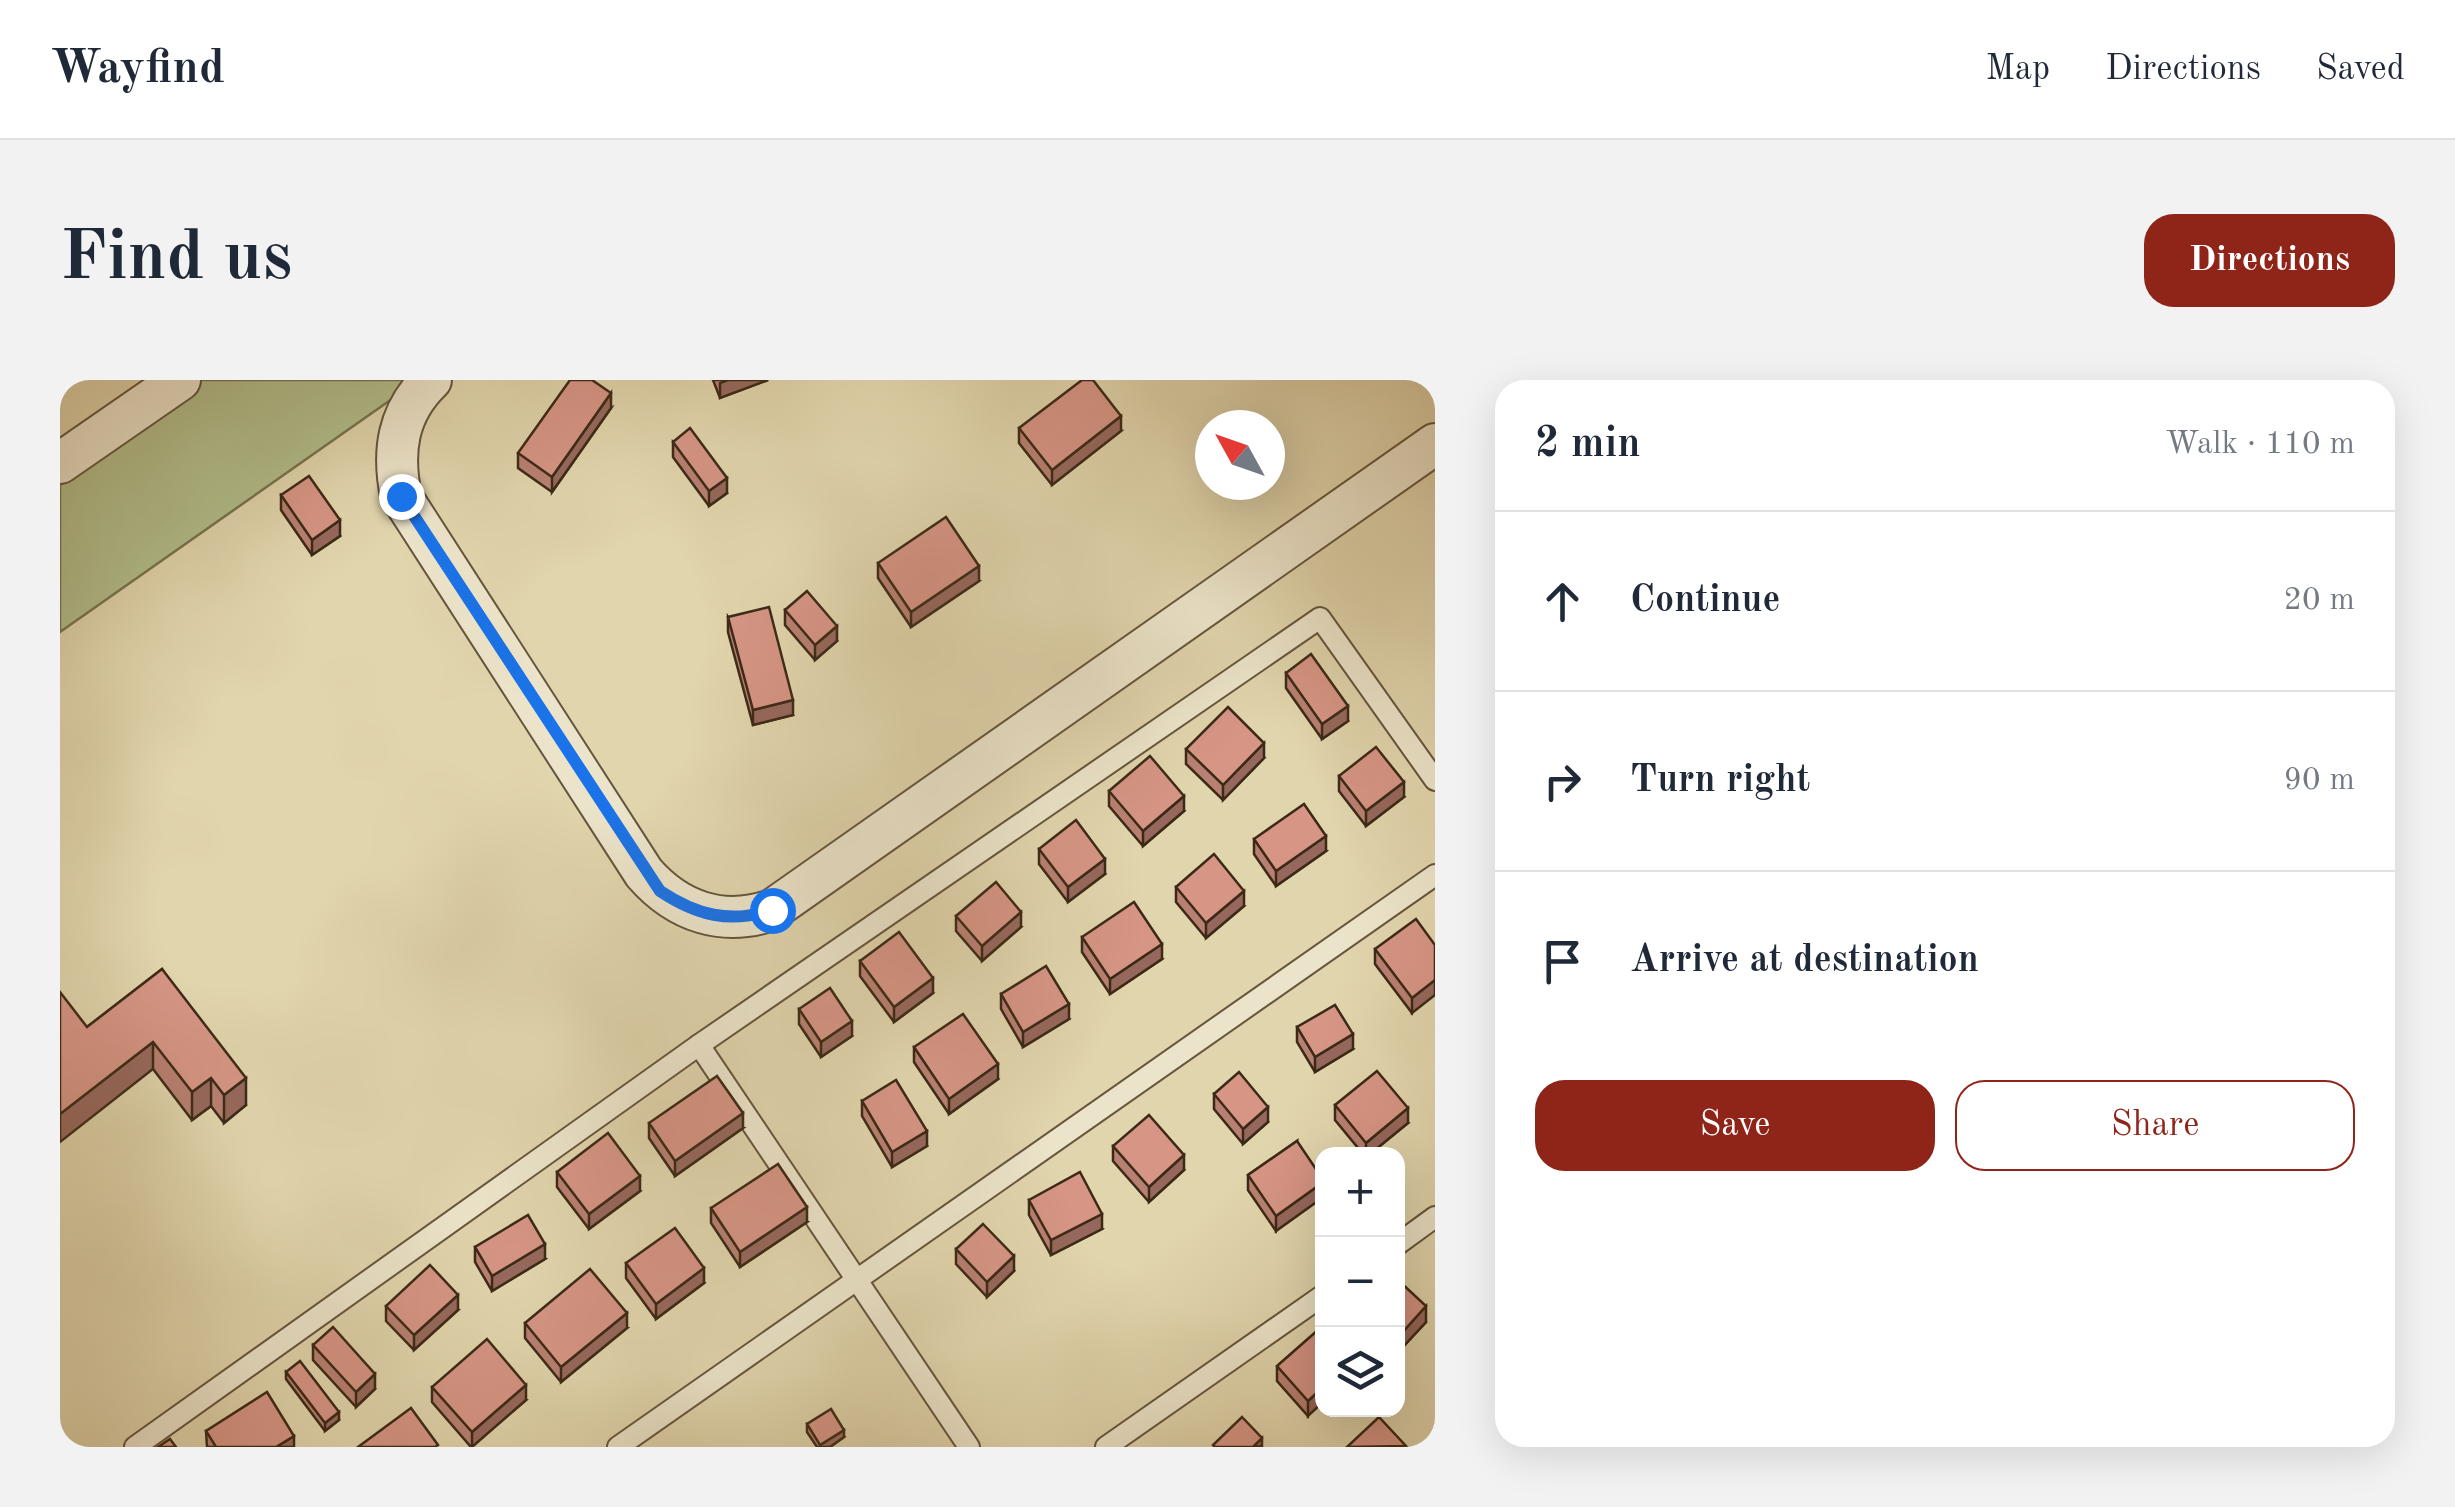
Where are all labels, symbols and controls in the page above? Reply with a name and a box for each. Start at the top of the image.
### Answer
text: Wayfind [50,45,225,93]
text: Map [1985,52,2050,87]
text: Directions [2105,52,2261,87]
text: Saved [2316,52,2405,87]
button: Directions [2144,214,2395,307]
text: Find us [60,225,292,295]
north arrow [1195,410,1285,500]
text: 2 min [1535,424,1641,466]
text: Walk · 110 m [2165,429,2355,461]
route end [379,474,425,520]
icon: ahead [1535,574,1590,629]
text: Continue [1630,582,1780,620]
text: 20 m [2284,585,2355,617]
icon: right [1535,754,1590,809]
text: Turn right [1630,762,1810,800]
text: 90 m [2284,765,2355,797]
route start [750,888,796,934]
icon: arrive [1535,934,1590,989]
text: Arrive at destination [1630,942,1979,980]
button: Save [1535,1080,1935,1171]
button: Share [1955,1080,2355,1171]
map controls [1315,1147,1405,1417]
button: + [1315,1147,1405,1237]
button: − [1315,1237,1405,1327]
button: layers [1315,1327,1405,1417]

